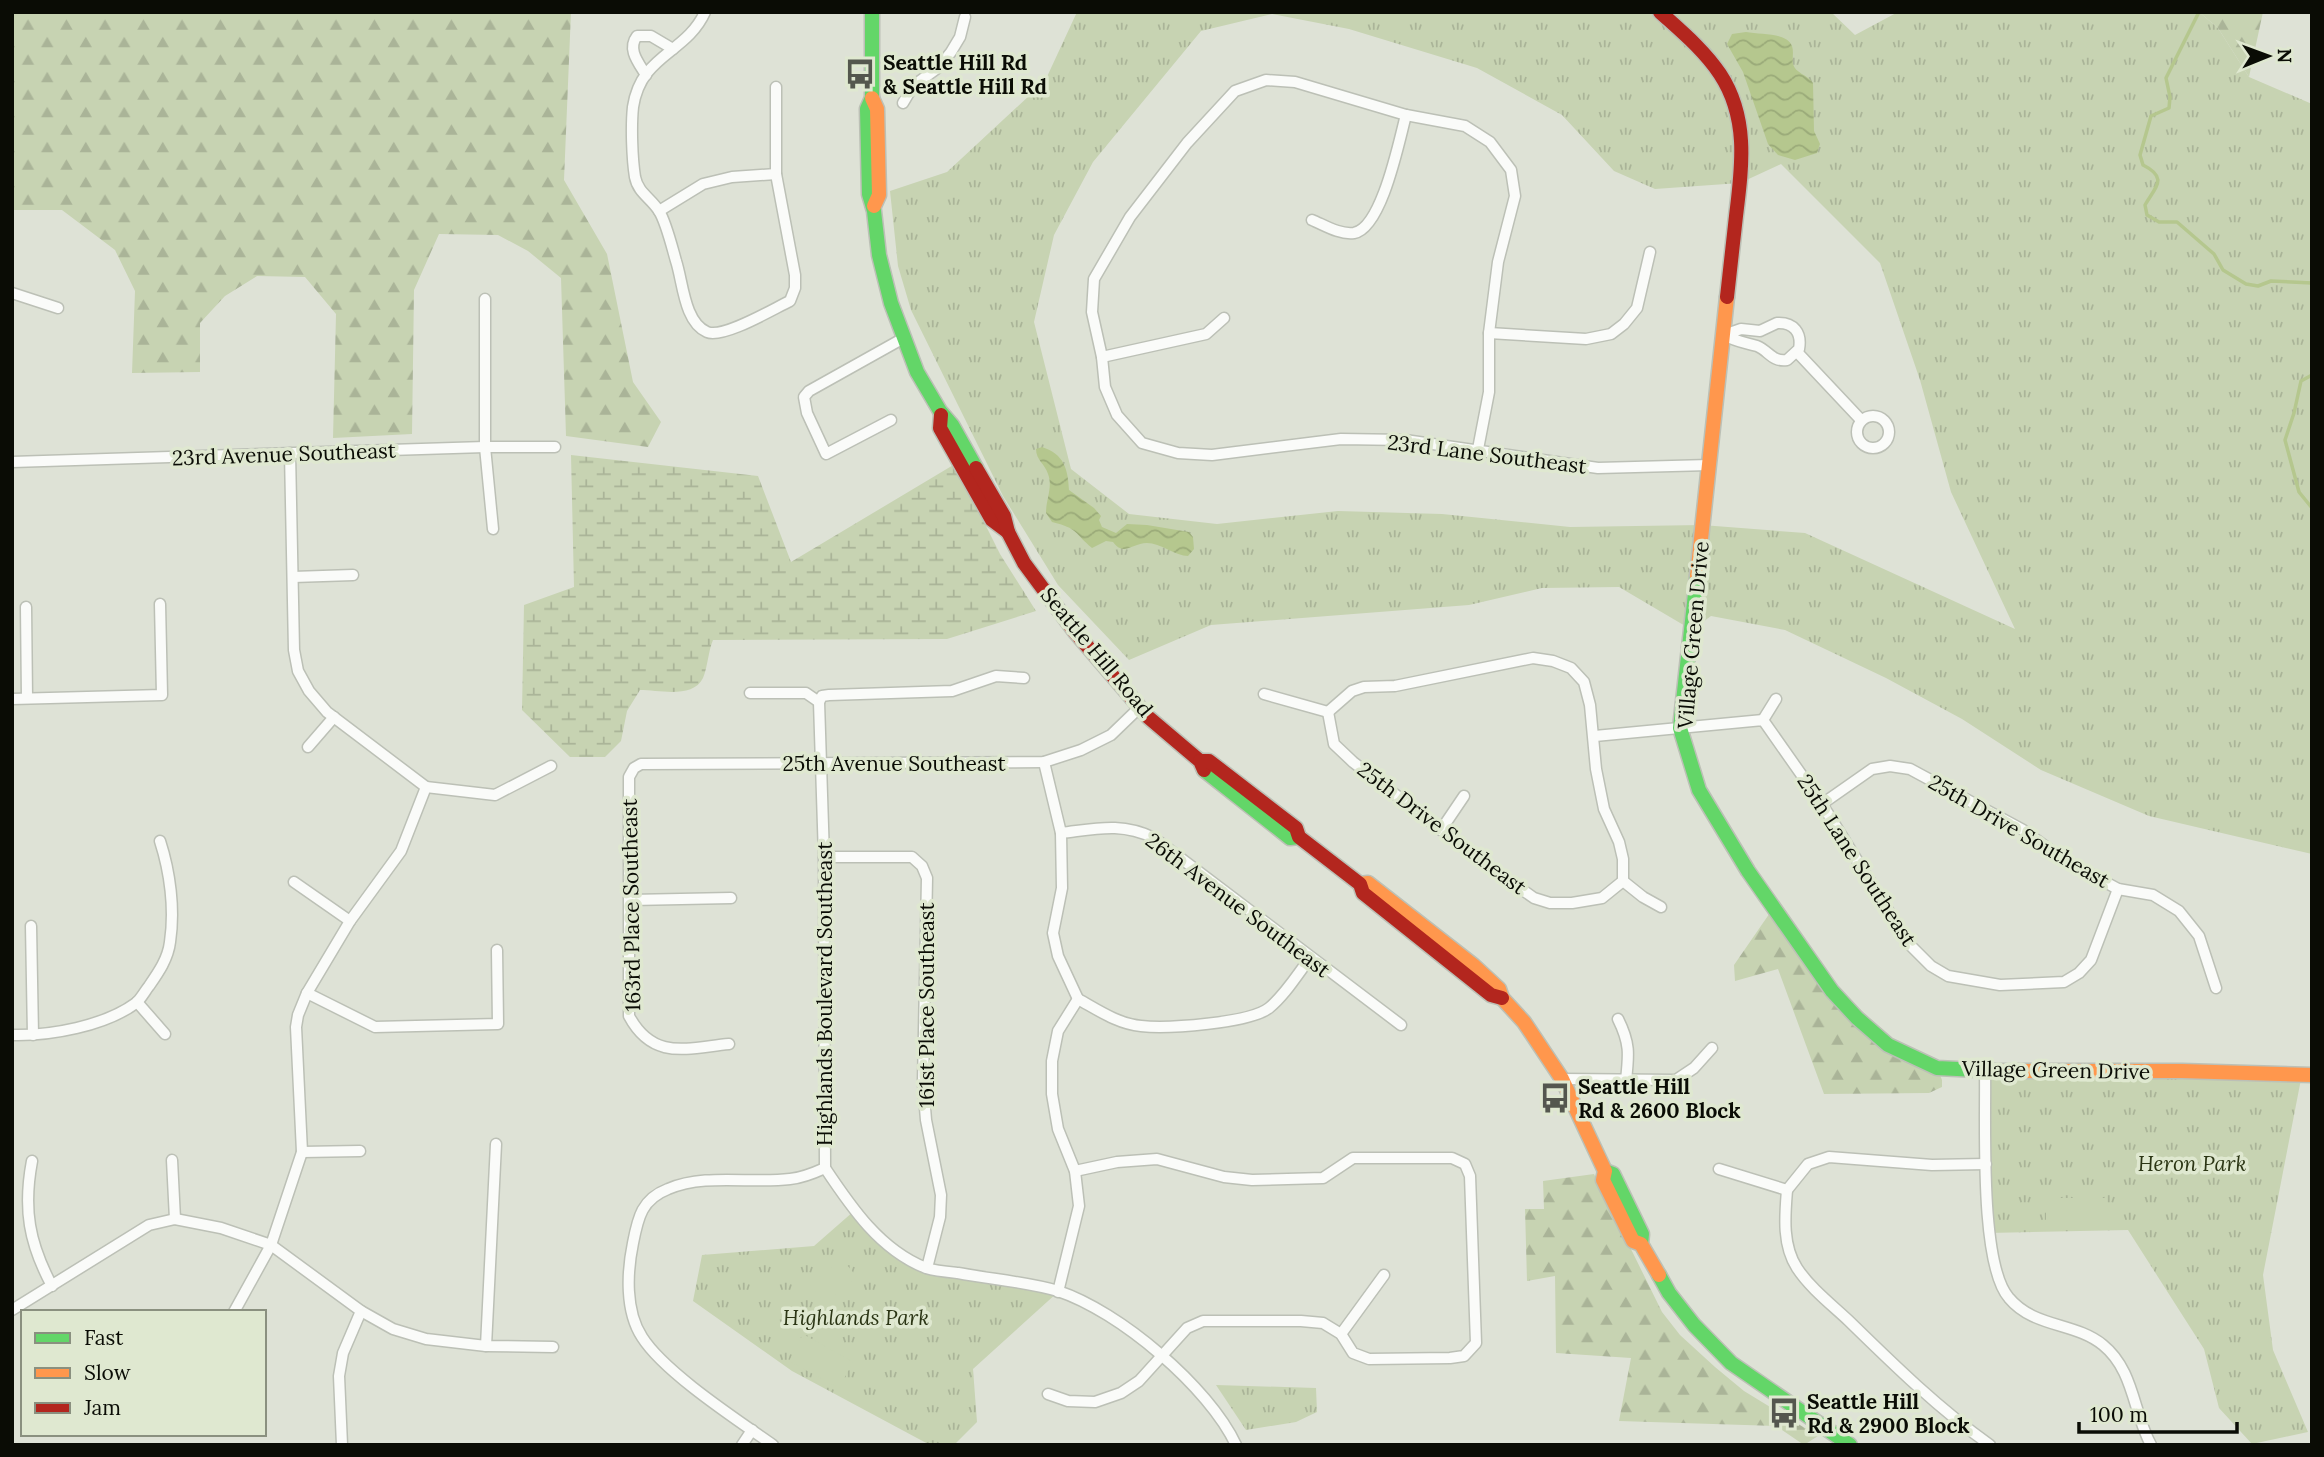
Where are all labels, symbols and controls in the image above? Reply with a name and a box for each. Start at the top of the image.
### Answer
north arrow [2233,21,2303,91]
text: N [2273,48,2297,64]
place label: Seattle Hill Rd & Seattle Hill Rd [883,49,1047,100]
bus stop icon: Seattle Hill Rd & Seattle Hill Rd [843,57,877,91]
street label: 23rd Lane Southeast [1386,428,1589,480]
street label: 23rd Avenue Southeast [172,437,397,471]
street label: Village Green Drive [1671,540,1715,731]
street label: Seattle Hill Road [1035,582,1159,722]
street label: 25th Avenue Southeast [782,750,1006,777]
street label: 25th Drive Southeast [1352,756,1532,901]
street label: 25th Drive Southeast [1924,768,2115,894]
street label: 25th Lane Southeast [1791,769,1923,952]
street label: 163rd Place Southeast [616,797,646,1012]
street label: 26th Avenue Southeast [1140,827,1336,984]
street label: Highlands Boulevard Southeast [811,841,838,1146]
street label: 161st Place Southeast [913,901,940,1108]
street label: Village Green Drive [1961,1055,2150,1085]
place label: Seattle Hill Rd & 2600 Block [1578,1073,1741,1124]
bus stop icon: Seattle Hill Rd & 2600 Block [1538,1081,1572,1115]
park label: Heron Park [2138,1150,2246,1177]
park label: Highlands Park [783,1304,929,1331]
legend [21,1310,266,1436]
text: Fast [84,1324,124,1351]
text: Slow [84,1359,131,1386]
place label: Seattle Hill Rd & 2900 Block [1807,1388,1970,1439]
scale bar [2079,1390,2236,1434]
text: Jam [83,1394,121,1421]
bus stop icon: Seattle Hill Rd & 2900 Block [1767,1396,1801,1430]
text: 100 m [2090,1401,2148,1428]

